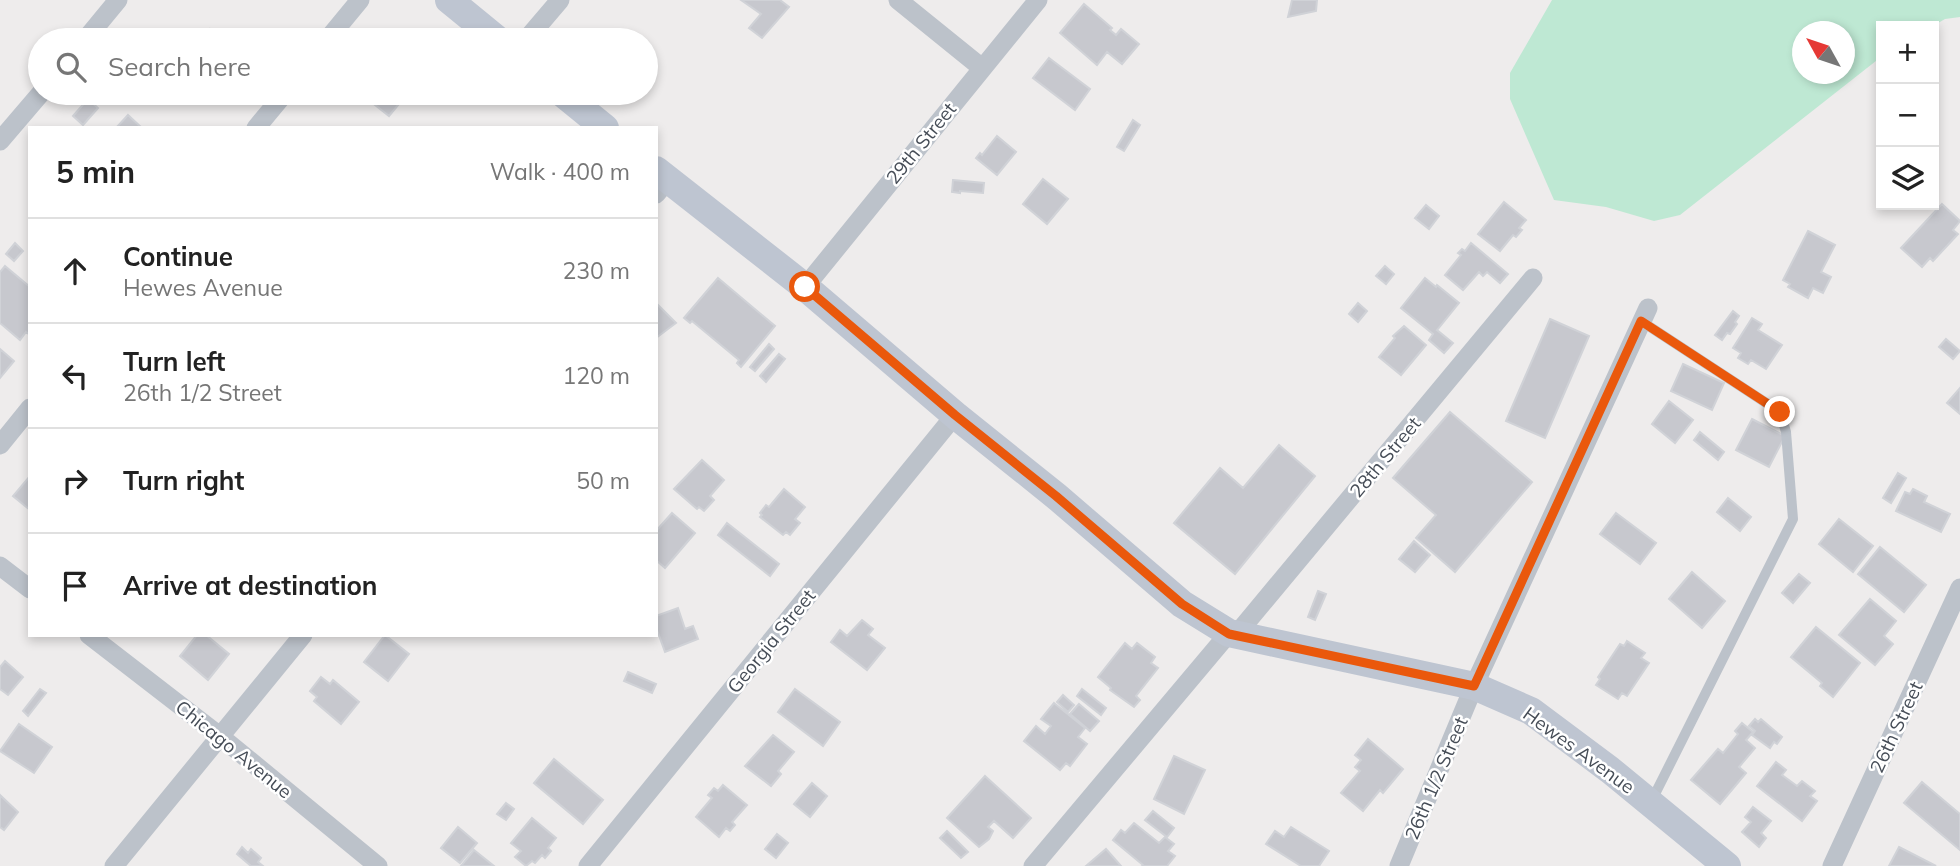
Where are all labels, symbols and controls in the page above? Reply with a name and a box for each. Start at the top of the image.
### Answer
north arrow [1792,21,1855,84]
map controls [1876,21,1939,210]
button: + [1876,21,1939,84]
search box [28,28,658,105]
icon: search [52,48,90,86]
text: Search here [108,50,251,83]
button: − [1876,84,1939,147]
street label: 29th Street [881,97,961,189]
button: layers [1876,147,1939,210]
text: 5 min [56,153,135,191]
text: Walk · 400 m [490,157,630,186]
text: Continue [123,240,233,273]
icon: ahead [56,252,94,290]
text: 230 m [562,256,630,285]
route start [789,271,820,302]
text: Hewes Avenue [123,273,283,302]
text: Turn left [123,345,225,378]
icon: left [56,357,94,395]
text: 120 m [562,361,630,390]
text: 26th 1/2 Street [123,378,282,407]
route end [1764,396,1795,427]
street label: 28th Street [1344,411,1426,502]
icon: right [56,462,94,500]
text: Turn right [123,464,244,497]
text: 50 m [576,466,630,495]
icon: arrive [56,567,94,605]
text: Arrive at destination [123,569,378,602]
street label: Georgia Street [722,584,820,698]
street label: 26th Street [1864,677,1928,777]
street label: Chicago Avenue [171,695,297,803]
street label: Hewes Avenue [1519,701,1639,799]
street label: 26th 1/2 Street [1399,713,1473,843]

